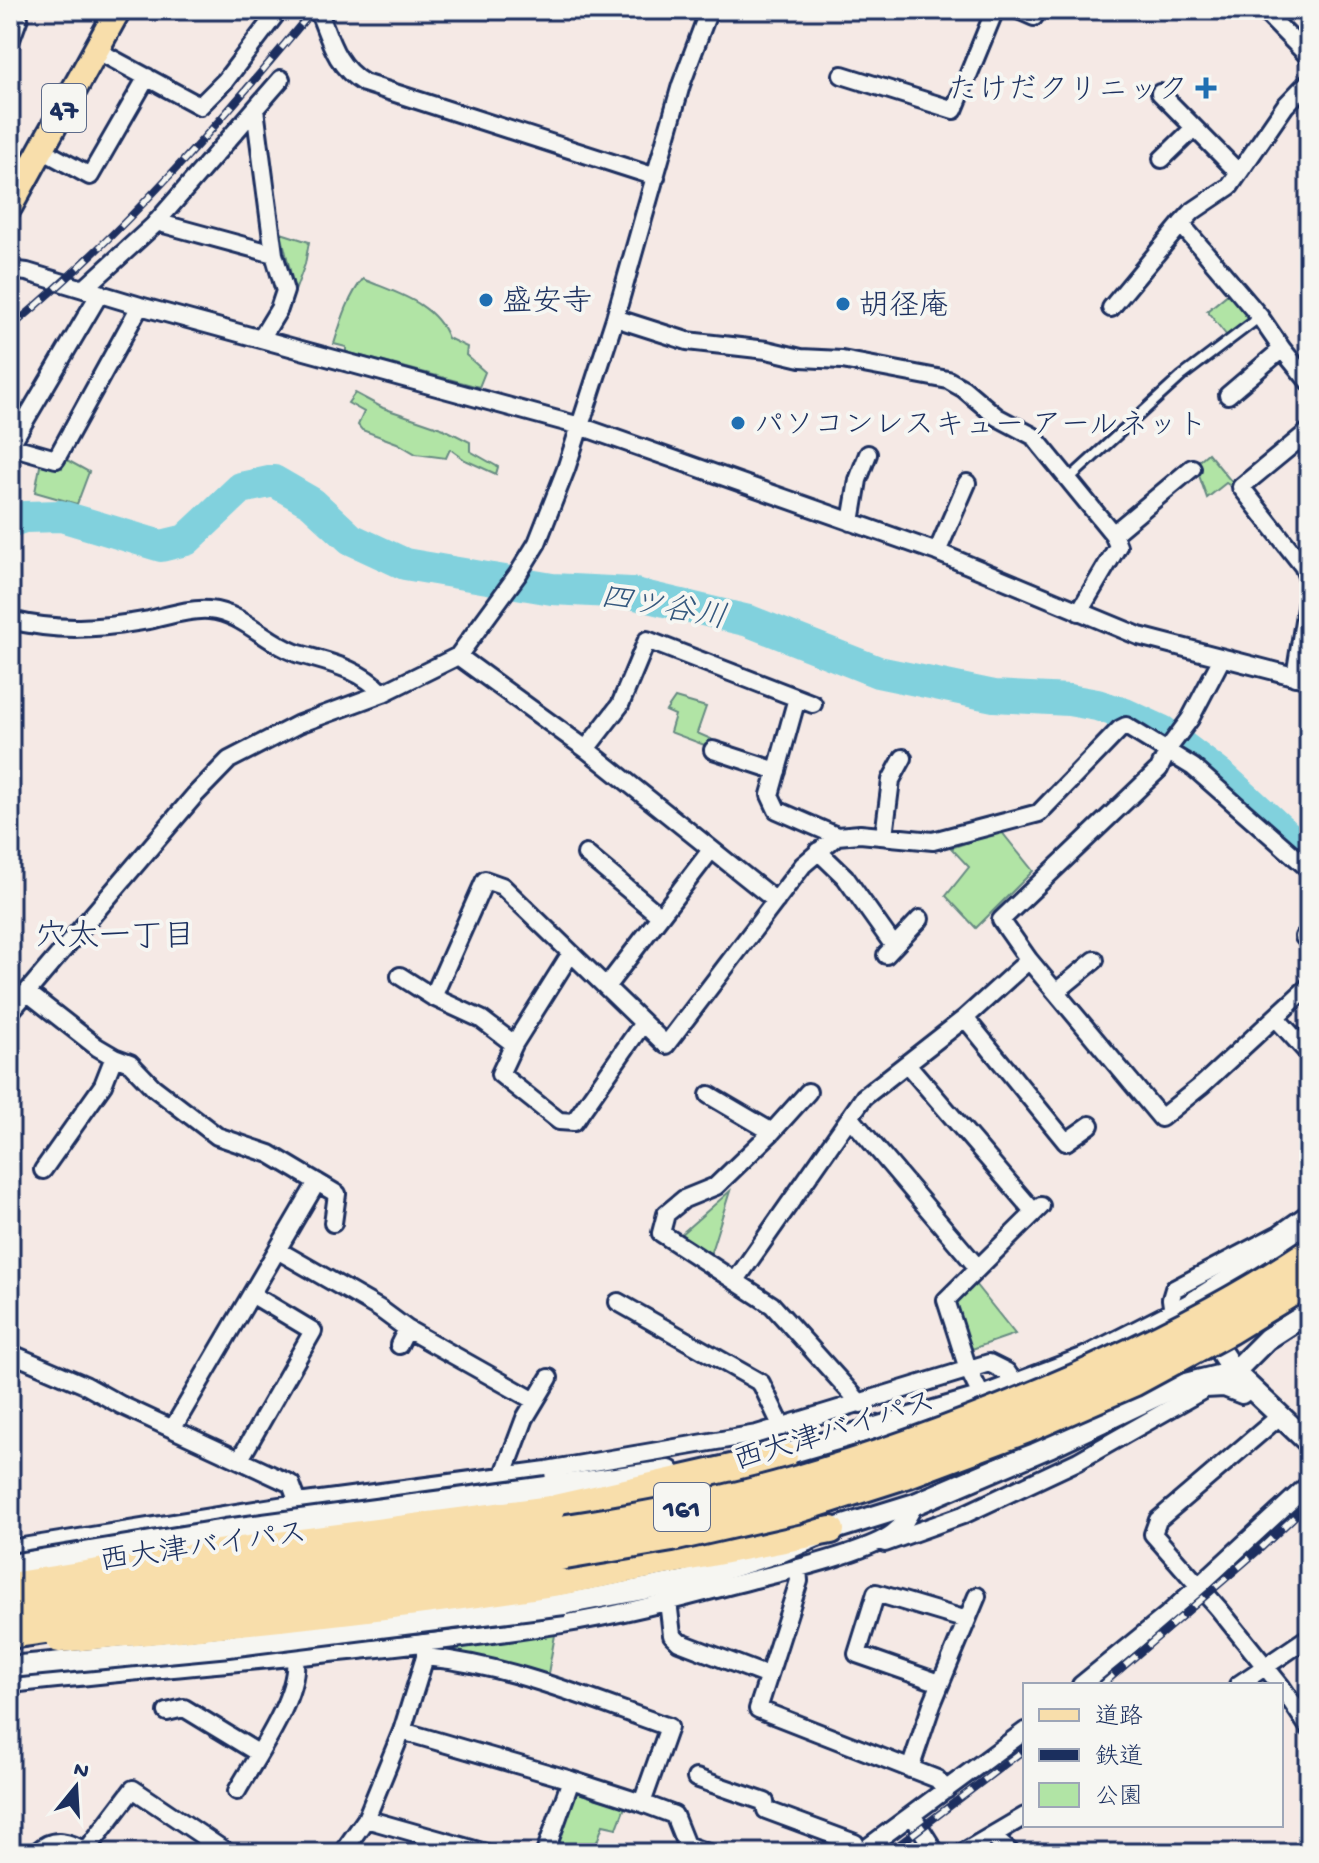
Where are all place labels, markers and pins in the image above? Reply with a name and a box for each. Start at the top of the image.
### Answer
place label: たけだクリニック [948,75,1188,110]
marker: たけだクリニック [1195,77,1217,99]
place label: 盛安寺 [502,285,592,322]
place label: 胡径庵 [859,289,949,326]
marker: 盛安寺 [477,291,495,309]
marker: 胡径庵 [834,295,852,313]
place label: パソコンレスキュー アールネット [754,410,1208,445]
marker: パソコンレスキュー アールネット [729,414,747,432]

